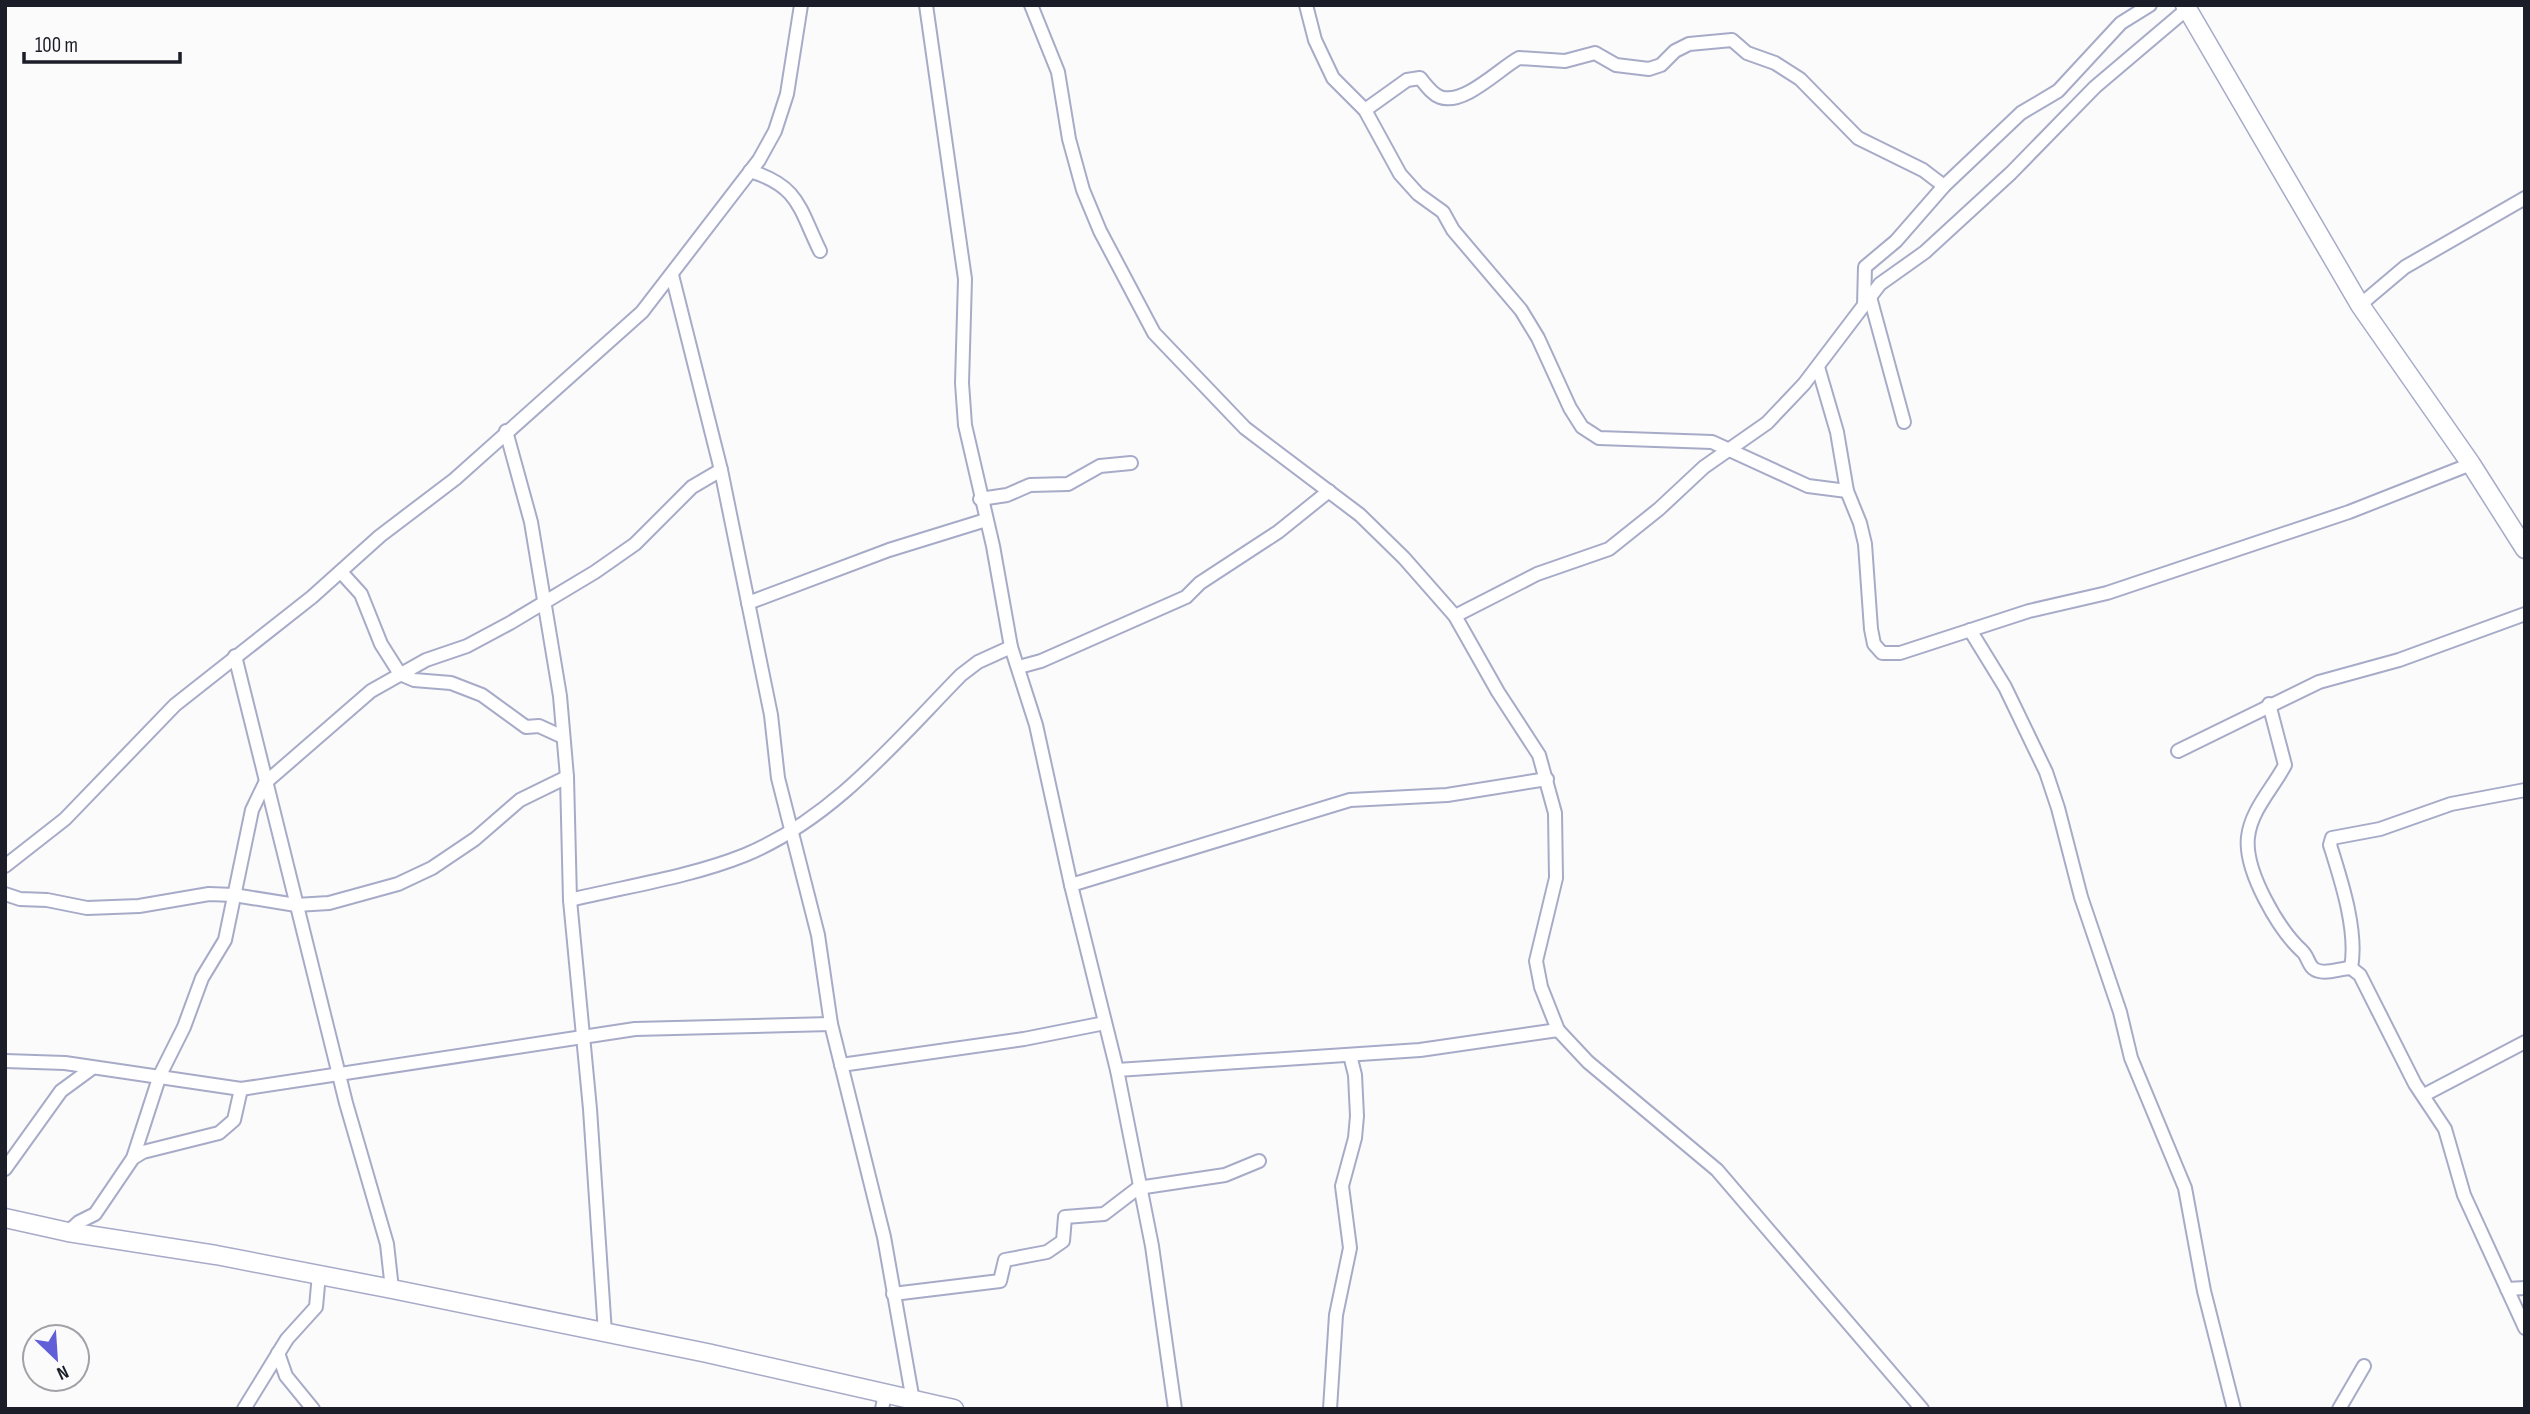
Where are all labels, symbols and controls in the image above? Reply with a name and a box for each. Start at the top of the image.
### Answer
scale bar [24,21,180,65]
text: 100 m [35,33,78,58]
north arrow [21,1323,91,1393]
text: N [53,1359,72,1385]

